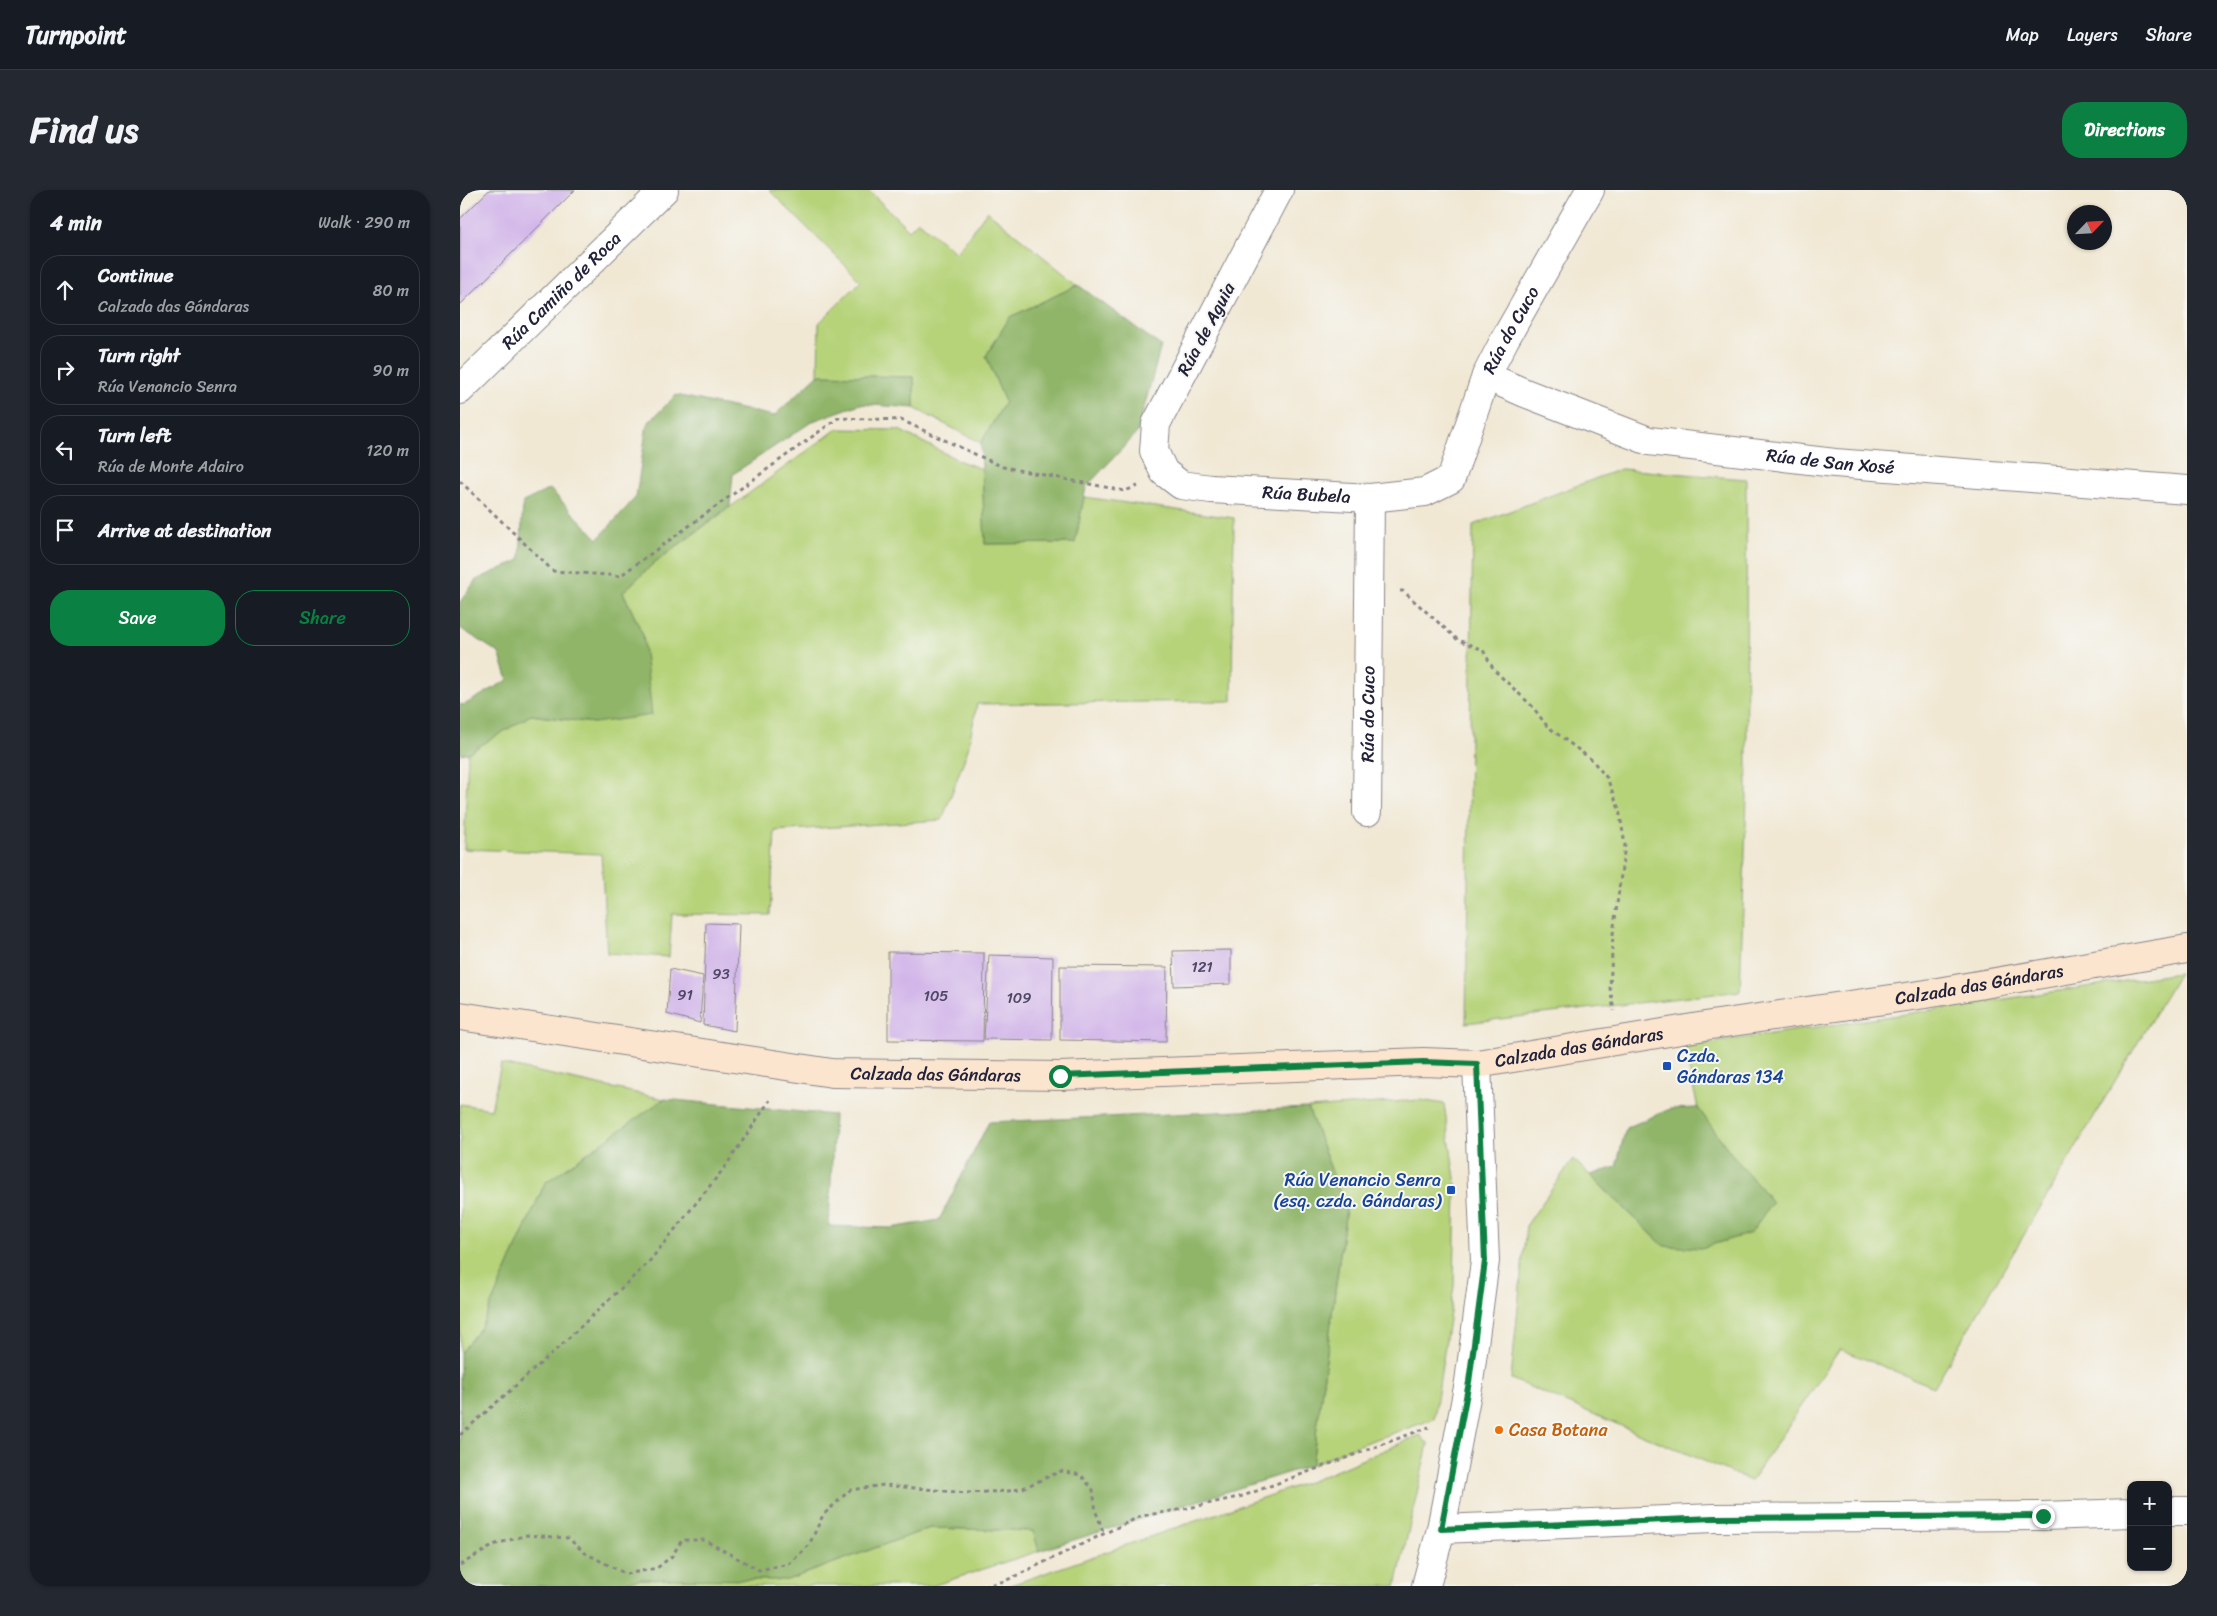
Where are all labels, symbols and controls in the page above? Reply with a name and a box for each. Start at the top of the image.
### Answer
text: Turnpoint [25,14,127,56]
text: Map [2006,19,2039,51]
text: Layers [2067,19,2118,51]
text: Share [2146,19,2192,51]
text: Find us [30,99,138,161]
button: Directions [2062,102,2187,158]
text: 4 min [50,204,102,242]
north arrow [2067,205,2112,250]
text: Walk · 290 m [318,208,410,237]
street label: Rúa Camiño de Roca [494,224,629,357]
text: Continue [98,259,174,292]
street label: Rúa de Aguia [1168,275,1245,382]
icon: ahead [51,276,79,304]
text: 80 m [373,276,409,305]
street label: Rúa do Cuco [1474,280,1548,380]
text: Calzada das Gándaras [98,292,249,321]
text: Turn right [98,339,180,372]
icon: right [51,356,79,384]
text: 90 m [373,356,409,385]
text: Rúa Venancio Senra [98,372,237,401]
text: Turn left [98,419,171,452]
icon: left [51,436,79,464]
text: 120 m [366,436,409,465]
street label: Rúa de San Xosé [1764,439,1896,484]
text: Rúa de Monte Adairo [98,452,244,481]
street label: Rúa Bubela [1262,476,1351,513]
text: Arrive at destination [98,514,271,547]
icon: arrive [51,516,79,544]
button: Save [50,590,225,646]
button: Share [235,590,410,646]
street label: Rúa do Cuco [1351,666,1384,763]
house number: 121 [1191,954,1213,980]
street label: Calzada das Gándaras [1893,955,2066,1014]
house number: 93 [712,961,730,987]
house number: 91 [677,982,693,1008]
house number: 105 [923,983,949,1009]
house number: 109 [1006,985,1032,1011]
street label: Calzada das Gándaras [1492,1017,1666,1077]
place label: Czda. Gándaras 134 [1677,1040,1784,1093]
street label: Calzada das Gándaras [850,1057,1022,1091]
marker: Czda. Gándaras 134 [1661,1060,1673,1072]
route start [1049,1065,1072,1088]
place label: Rúa Venancio Senra (esq. czda. Gándaras) [1273,1164,1443,1217]
marker: Rúa Venancio Senra (esq. czda. Gándaras) [1445,1184,1457,1196]
place label: Casa Botana [1509,1414,1608,1446]
marker: Casa Botana [1493,1424,1505,1436]
map controls [2127,1481,2172,1571]
button: + [2127,1481,2172,1526]
route end [2032,1505,2055,1528]
button: − [2127,1526,2172,1571]

